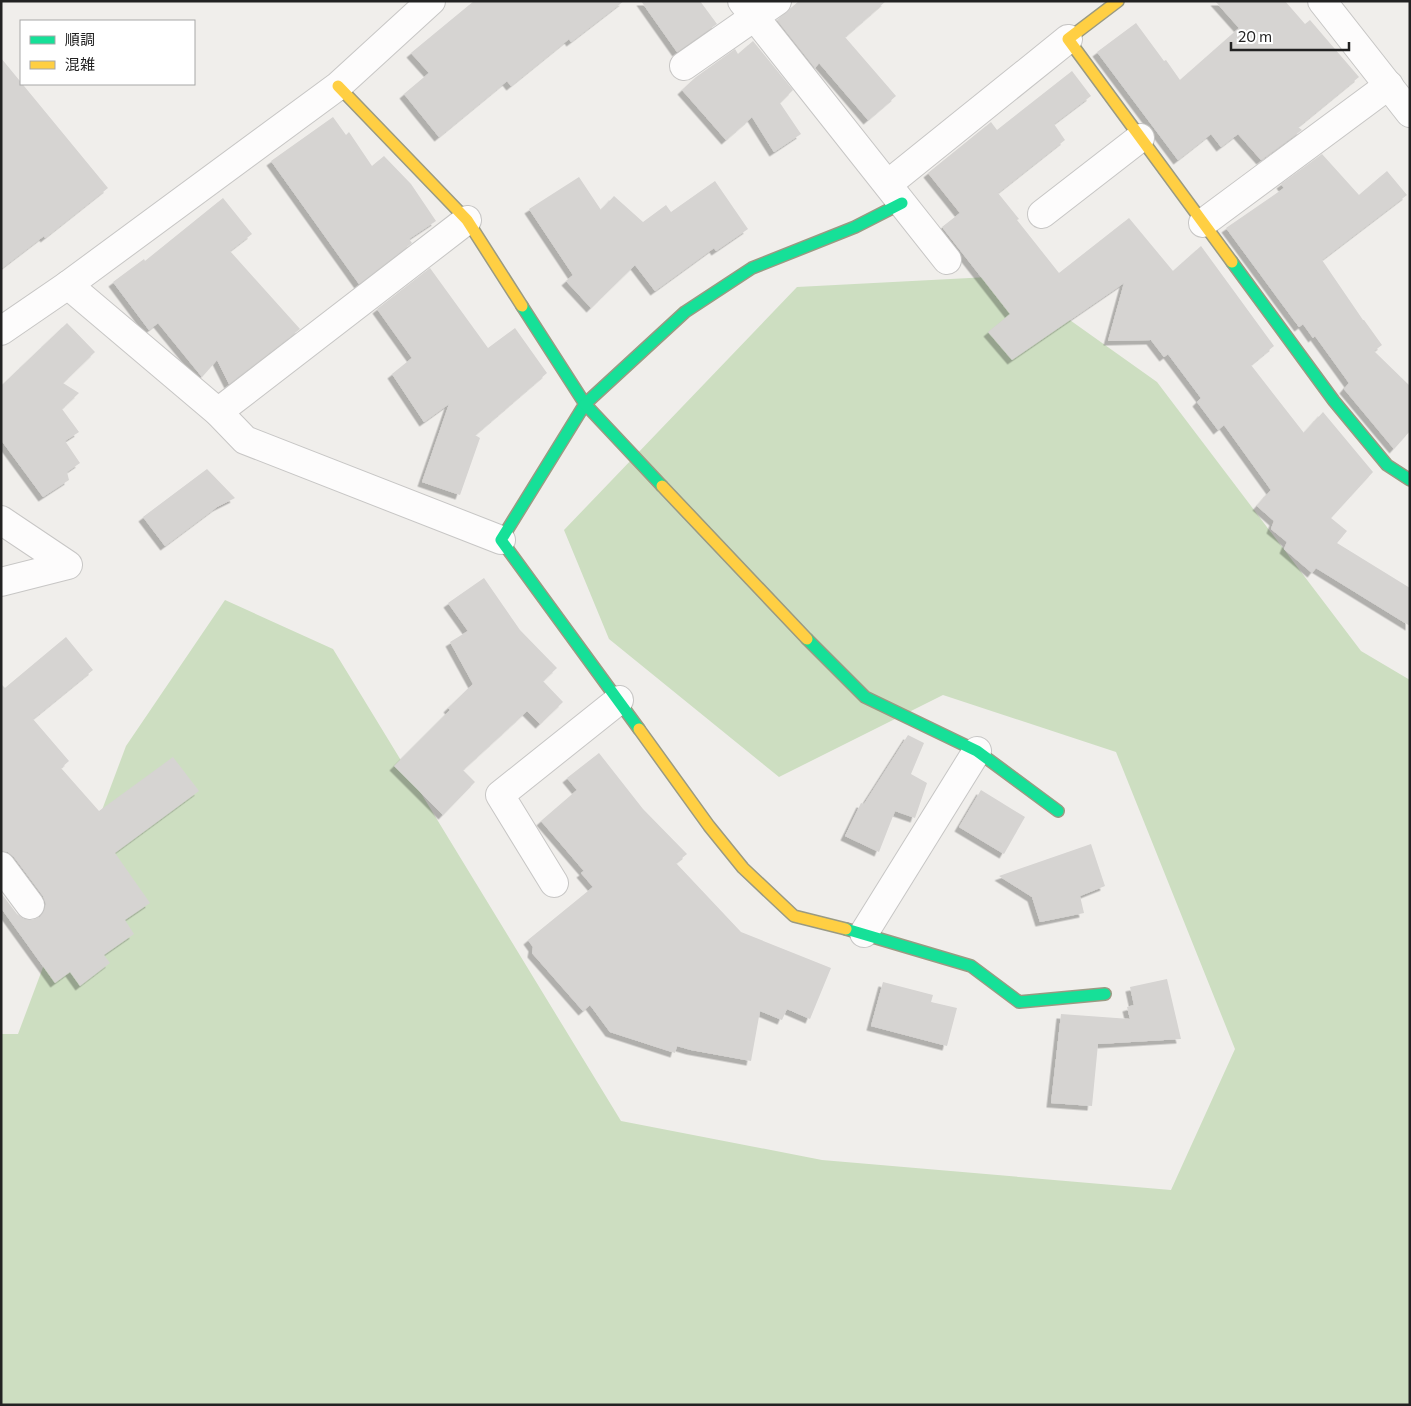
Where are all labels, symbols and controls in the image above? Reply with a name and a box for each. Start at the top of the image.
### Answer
legend [20,20,195,85]
scale bar [1231,20,1348,52]
text: 20 m [1238,27,1272,45]
text: 順調 [65,30,95,48]
text: 混雑 [65,55,95,73]

